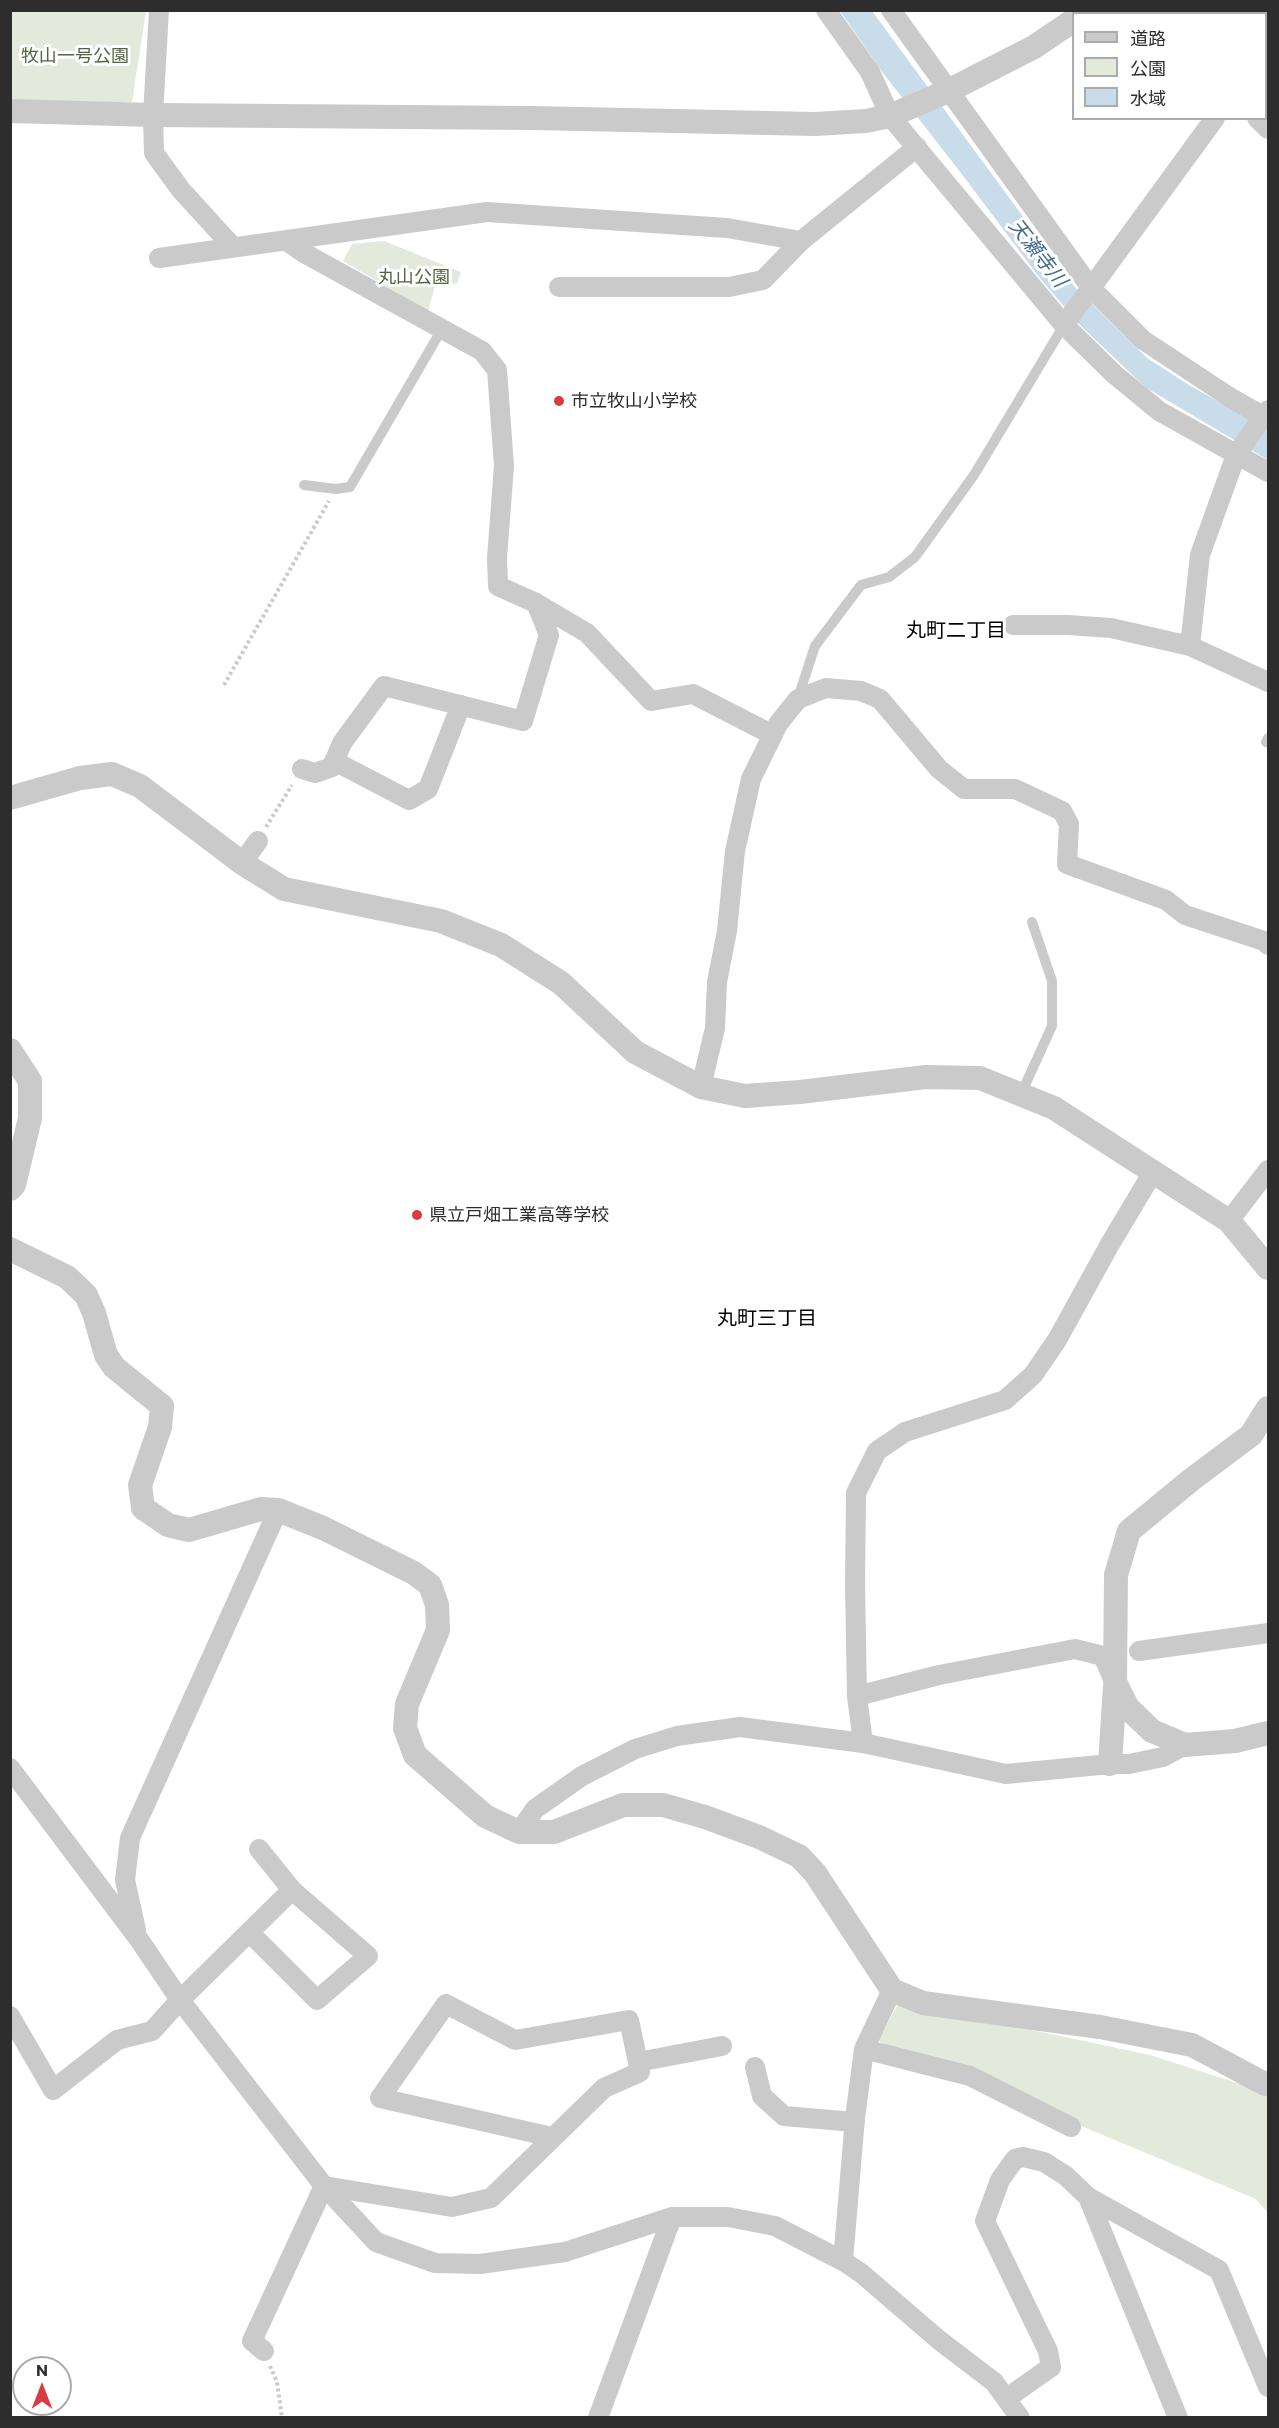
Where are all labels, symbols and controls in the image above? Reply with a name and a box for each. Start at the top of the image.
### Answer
legend [1072,12,1267,120]
text: 道路 [1130,27,1166,49]
park label: 牧山一号公園 [21,45,129,67]
text: 公園 [1130,57,1166,79]
text: 水域 [1130,87,1166,109]
water label: 天瀬寺川 [1004,214,1072,292]
park label: 丸山公園 [378,266,450,288]
place label: 市立牧山小学校 [571,390,697,412]
marker: 市立牧山小学校 [552,394,566,408]
district label: 丸町二丁目 [906,618,1006,642]
place label: 県立戸畑工業高等学校 [429,1204,609,1226]
marker: 県立戸畑工業高等学校 [410,1208,424,1222]
district label: 丸町三丁目 [717,1306,817,1330]
north arrow [12,2356,72,2416]
text: N [36,2360,48,2379]

